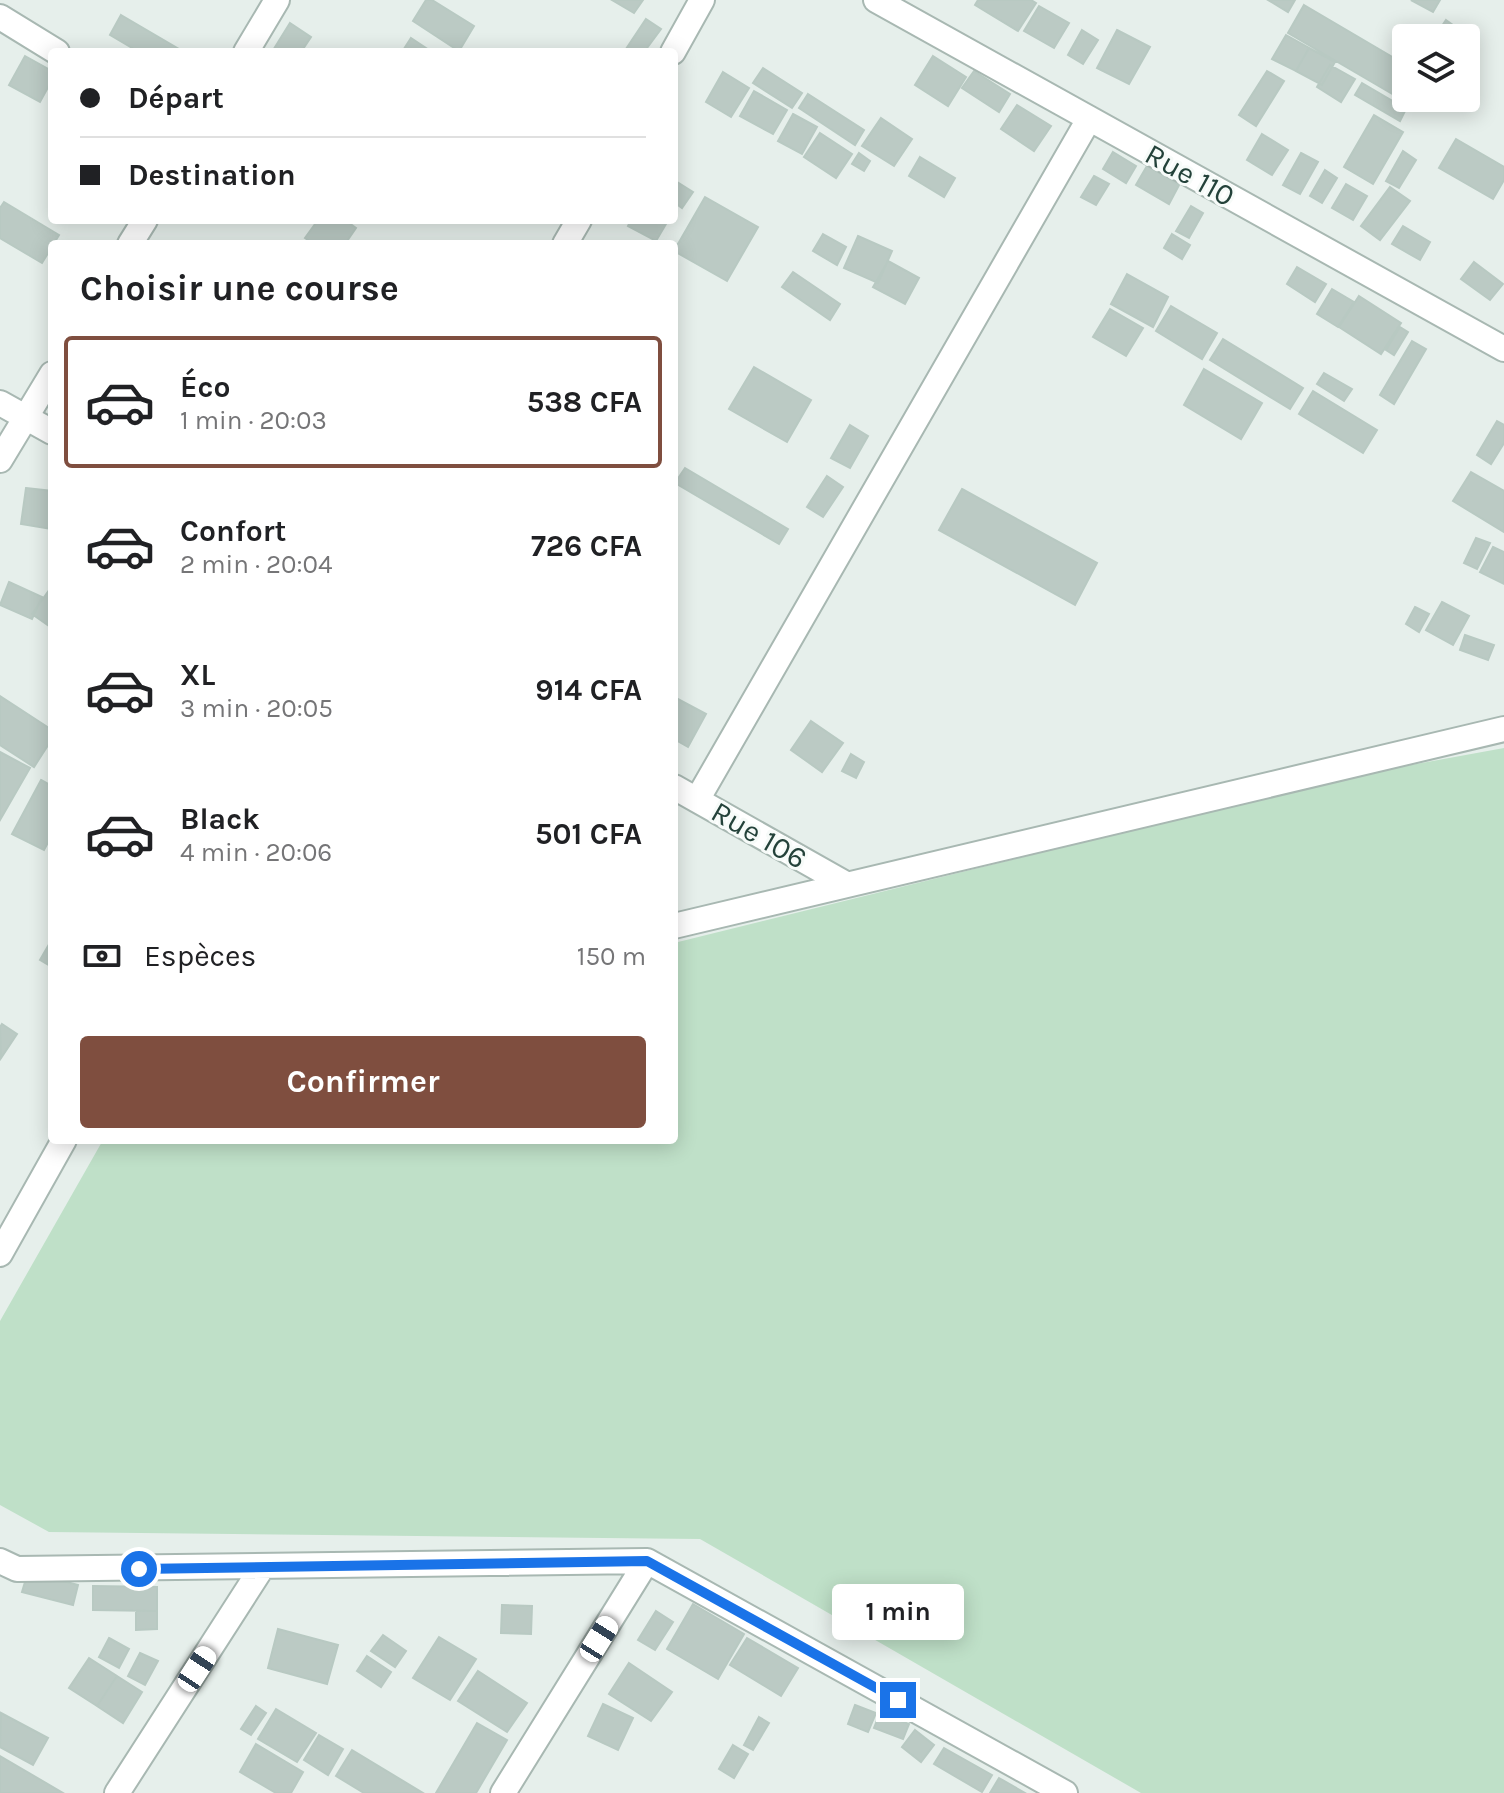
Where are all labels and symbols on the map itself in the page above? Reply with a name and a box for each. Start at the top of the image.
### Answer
street label: Rue 110 [1139,136,1241,214]
street label: Rue 106 [705,793,813,877]
route start [121,1551,157,1587]
callout: 1 min [832,1584,964,1640]
car [576,1612,622,1666]
car [174,1642,220,1696]
route end [880,1682,916,1718]

